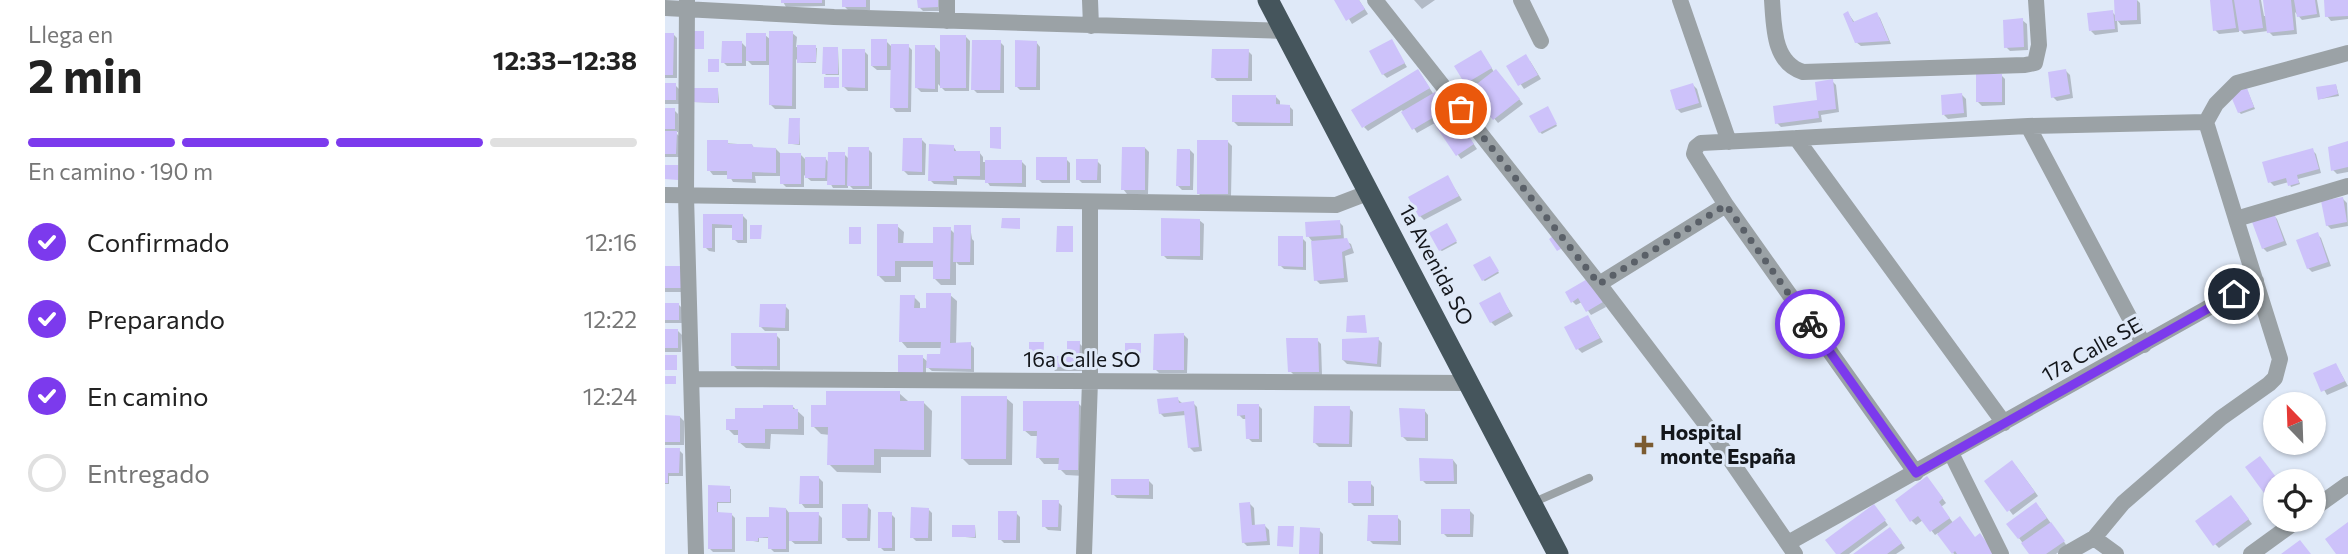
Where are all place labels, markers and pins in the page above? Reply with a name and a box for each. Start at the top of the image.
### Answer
pin [1431,79,1491,139]
pin [2204,264,2264,324]
place label: Hospital monte España [1660,419,1796,468]
marker: Hospital monte España [1634,435,1654,455]

